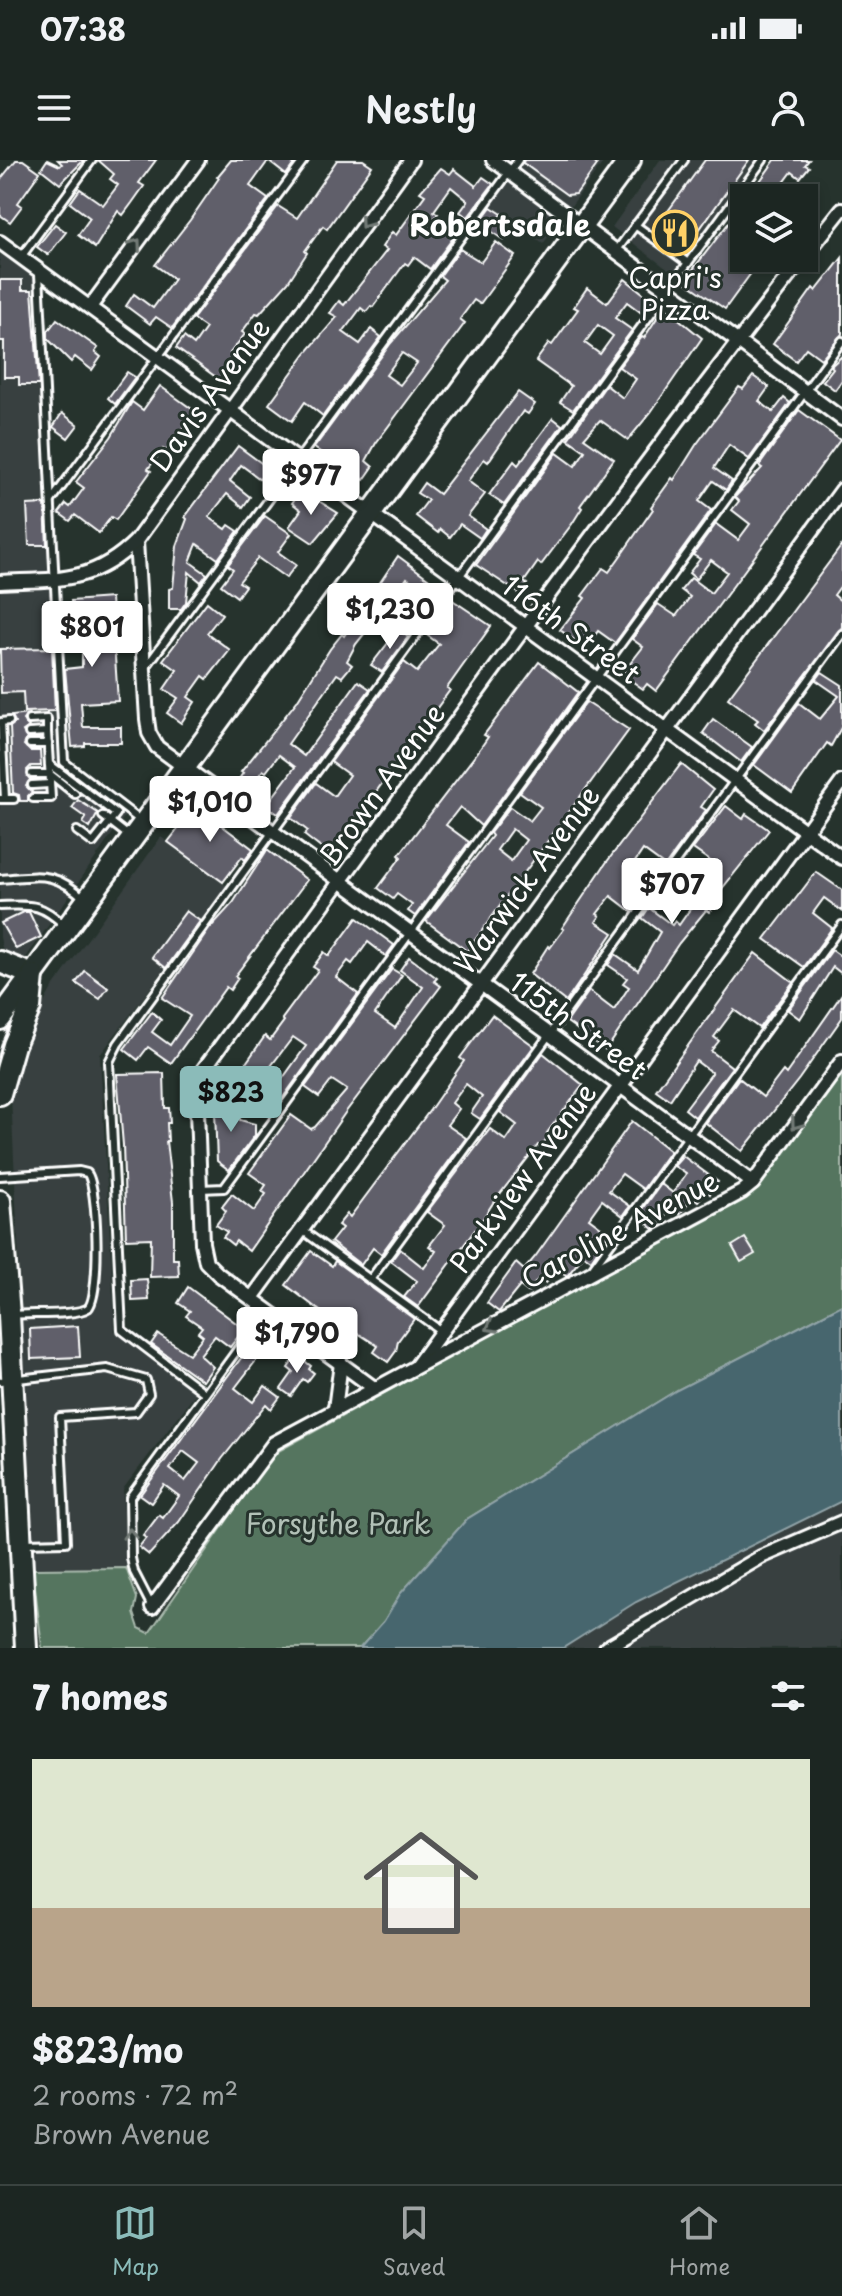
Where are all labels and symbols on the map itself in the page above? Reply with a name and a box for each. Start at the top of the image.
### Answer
district label: Robertsdale [409,201,591,246]
restaurant icon: Capri's Pizza [651,209,699,257]
one-way arrow [360,214,375,229]
one-way arrow [127,239,141,253]
place label: Capri's Pizza [628,255,722,330]
street label: Davis Avenue [138,308,279,480]
pin: $977 [264,449,358,517]
street label: 116th Street [494,564,650,694]
pin: $1,230 [325,583,455,651]
pin: $801 [45,601,139,669]
street label: Brown Avenue [307,694,455,874]
pin: $1,010 [145,776,275,844]
street label: Warwick Avenue [442,776,609,983]
pin: $707 [625,858,719,926]
street label: 115th Street [501,960,657,1090]
pin: $823 [184,1066,278,1134]
street label: Parkview Avenue [438,1073,606,1281]
one-way arrow [791,1115,806,1130]
street label: Caroline Avenue [513,1158,726,1299]
pin: $1,790 [232,1307,362,1375]
one-way arrow [485,1318,499,1333]
park label: Forsythe Park [245,1501,431,1544]
one-way arrow [122,1527,139,1540]

